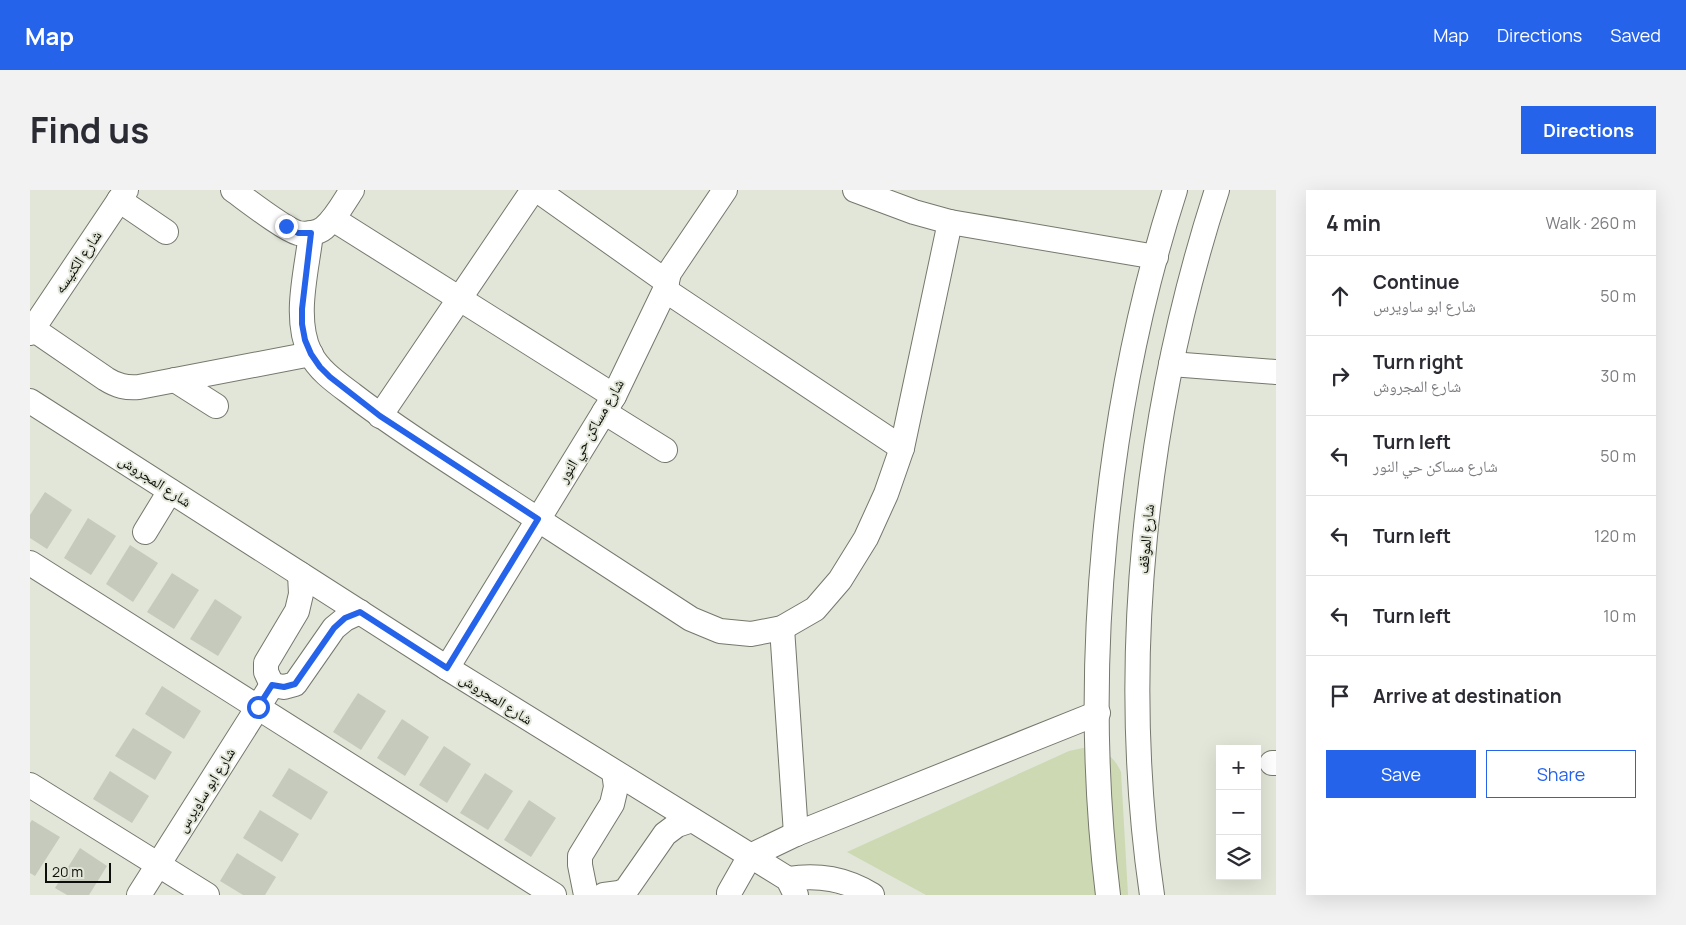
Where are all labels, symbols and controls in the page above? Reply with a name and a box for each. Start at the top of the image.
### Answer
text: Map [25,19,74,52]
text: Map [1433,23,1469,47]
text: Directions [1497,23,1582,47]
text: Saved [1610,23,1661,47]
text: Find us [30,106,149,154]
button: Directions [1521,106,1656,154]
text: 4 min [1326,209,1381,237]
text: Walk · 260 m [1546,212,1636,234]
route end [275,215,298,238]
street label: شارع الكنيسه [49,226,106,297]
text: Continue [1373,269,1459,295]
icon: ahead [1326,282,1354,310]
text: 50 m [1600,285,1636,307]
text: شارع ابو ساويرس [1373,295,1476,317]
text: Turn right [1373,349,1463,375]
icon: right [1326,362,1354,390]
text: 30 m [1601,365,1636,387]
street label: شارع مساكن حي النور [552,375,631,488]
text: شارع المجروش [1373,375,1461,397]
text: Turn left [1373,429,1451,455]
icon: left [1326,442,1354,470]
text: 50 m [1600,445,1636,467]
street label: شارع المجروش [115,449,196,512]
text: شارع مساكن حي النور [1373,455,1498,477]
street label: شارع الموقف [1132,503,1159,575]
icon: left [1326,522,1354,550]
text: Turn left [1373,523,1451,549]
text: 120 m [1594,525,1636,547]
icon: left [1326,602,1354,630]
text: Turn left [1373,603,1451,629]
text: 10 m [1603,605,1636,627]
street label: شارع المجروش [456,668,537,729]
icon: arrive [1326,682,1354,710]
text: Arrive at destination [1373,683,1562,709]
route start [247,696,270,719]
street label: شارع ابو ساويرس [171,743,240,836]
map controls [1216,745,1261,880]
button: + [1216,745,1261,790]
button: Save [1326,750,1476,798]
button: Share [1486,750,1636,798]
button: − [1216,790,1261,835]
button: layers [1216,835,1261,880]
scale bar [45,860,111,883]
text: 20 m [52,862,83,881]

